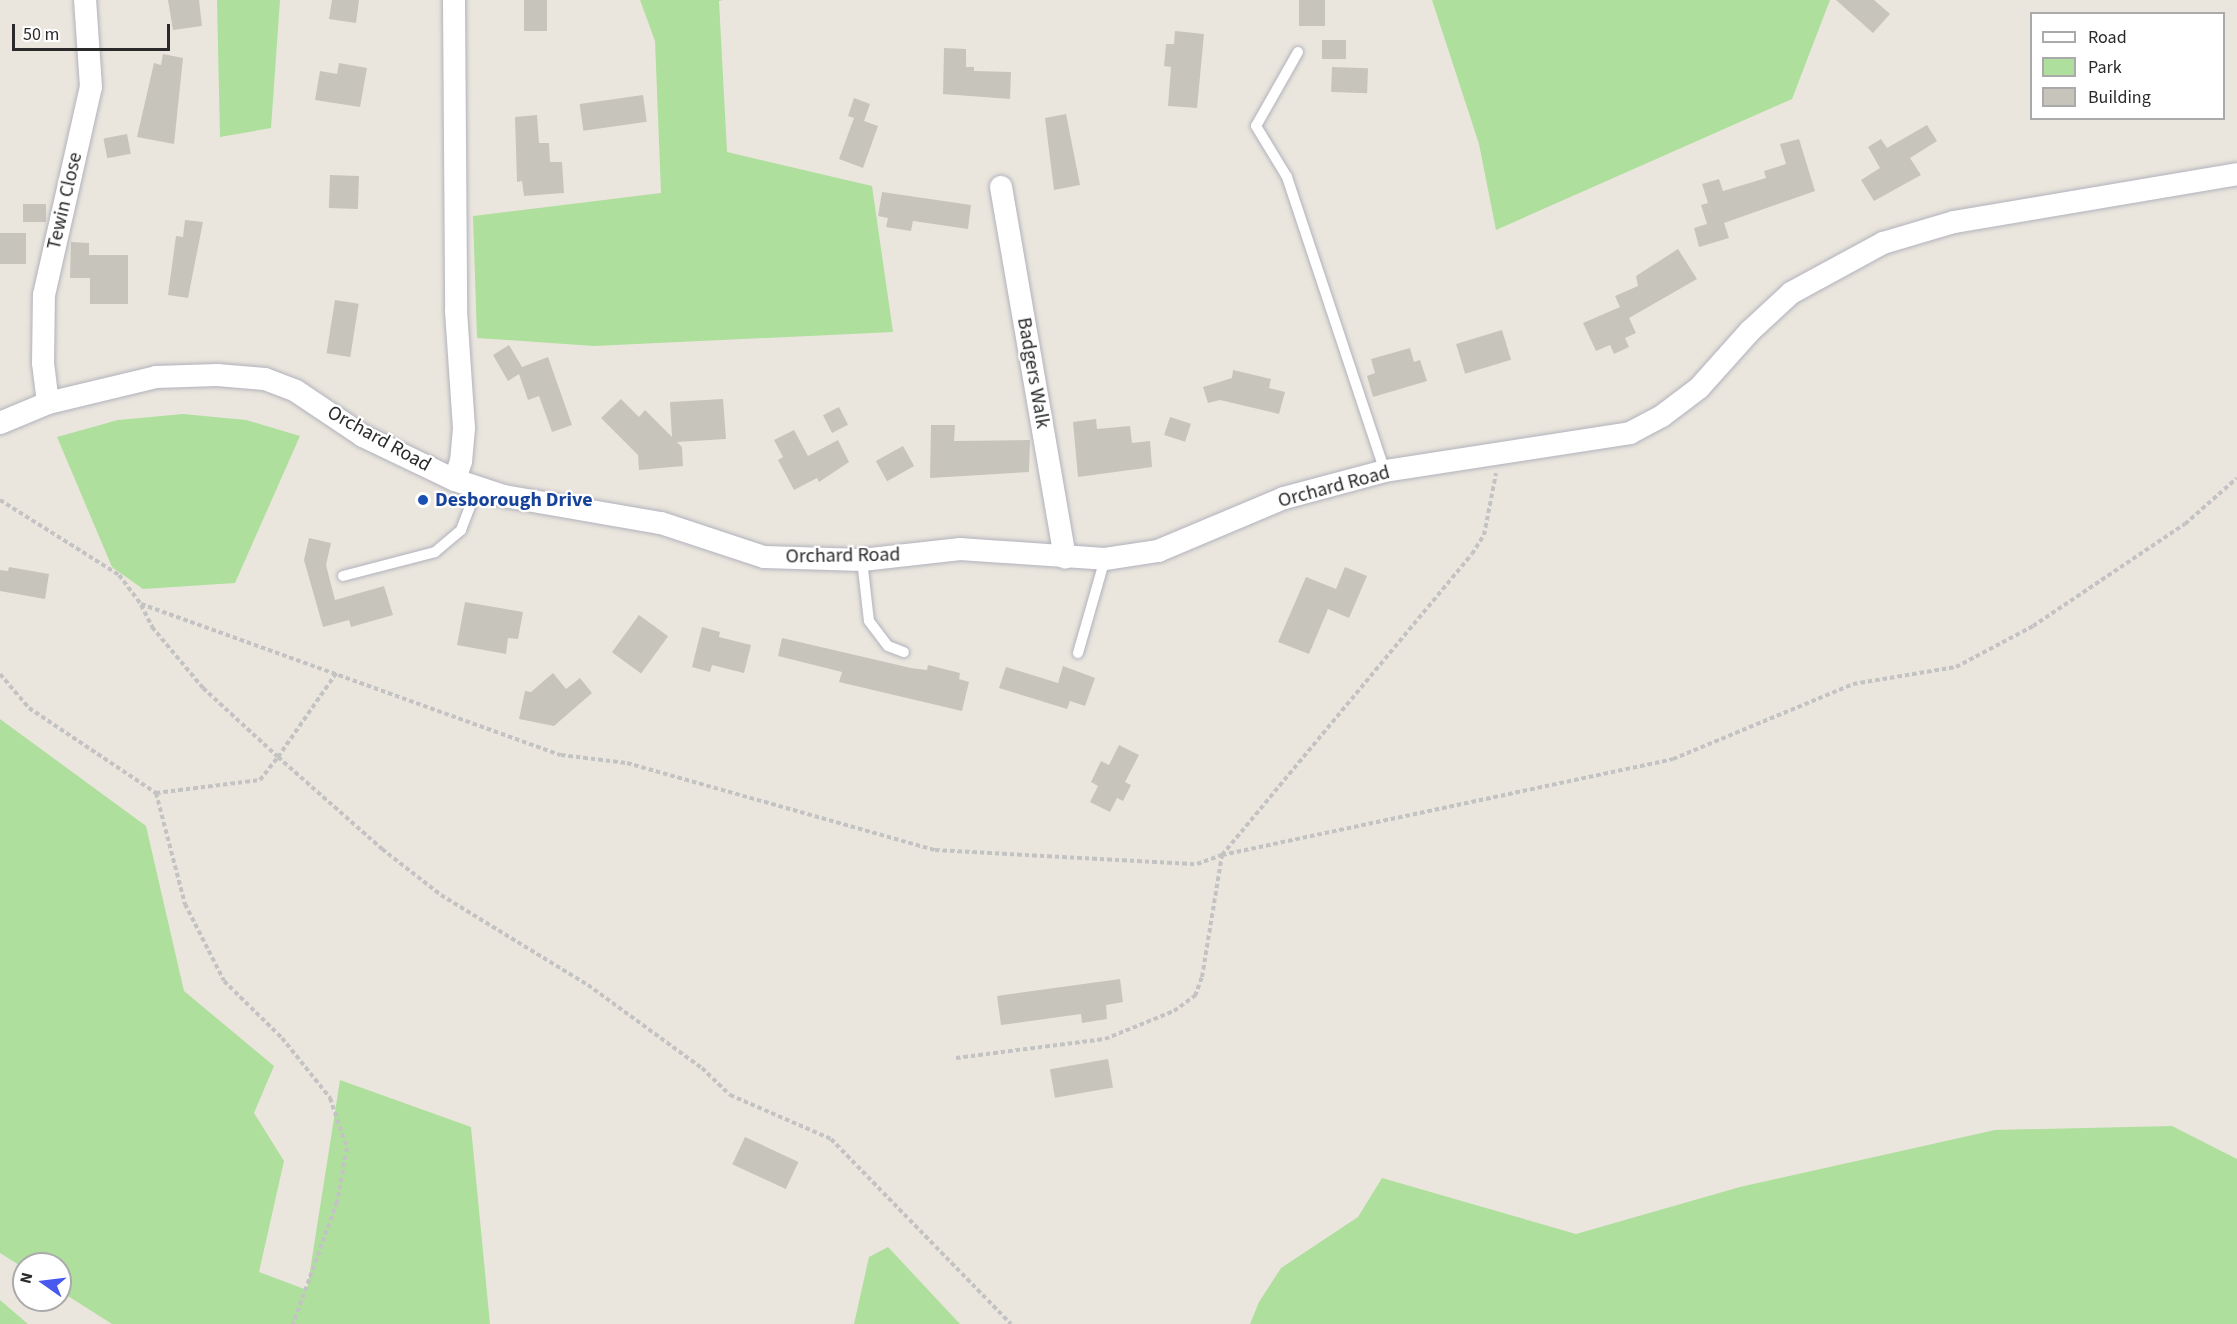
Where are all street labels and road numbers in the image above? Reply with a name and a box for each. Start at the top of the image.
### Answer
street label: Tewin Close [42,150,88,252]
street label: Badgers Walk [1011,316,1055,430]
street label: Orchard Road [323,401,435,477]
street label: Orchard Road [1275,461,1393,513]
street label: Orchard Road [785,543,901,569]

